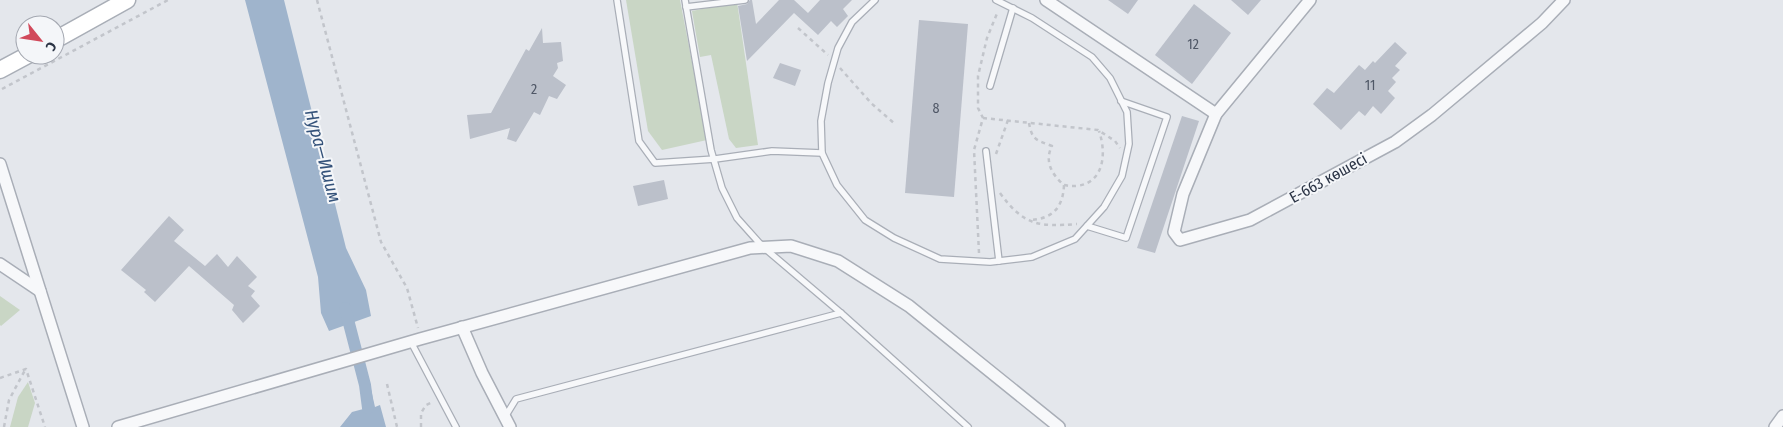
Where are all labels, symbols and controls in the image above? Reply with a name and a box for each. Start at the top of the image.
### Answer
north arrow [15,15,65,65]
house number: 12 [1187,36,1199,53]
text: С [41,39,60,54]
house number: 11 [1365,77,1375,94]
house number: 2 [531,81,537,98]
house number: 8 [933,100,940,117]
water label: Нура—Ишим [300,107,346,205]
street label: Е-663 көшесі [1286,149,1370,207]

